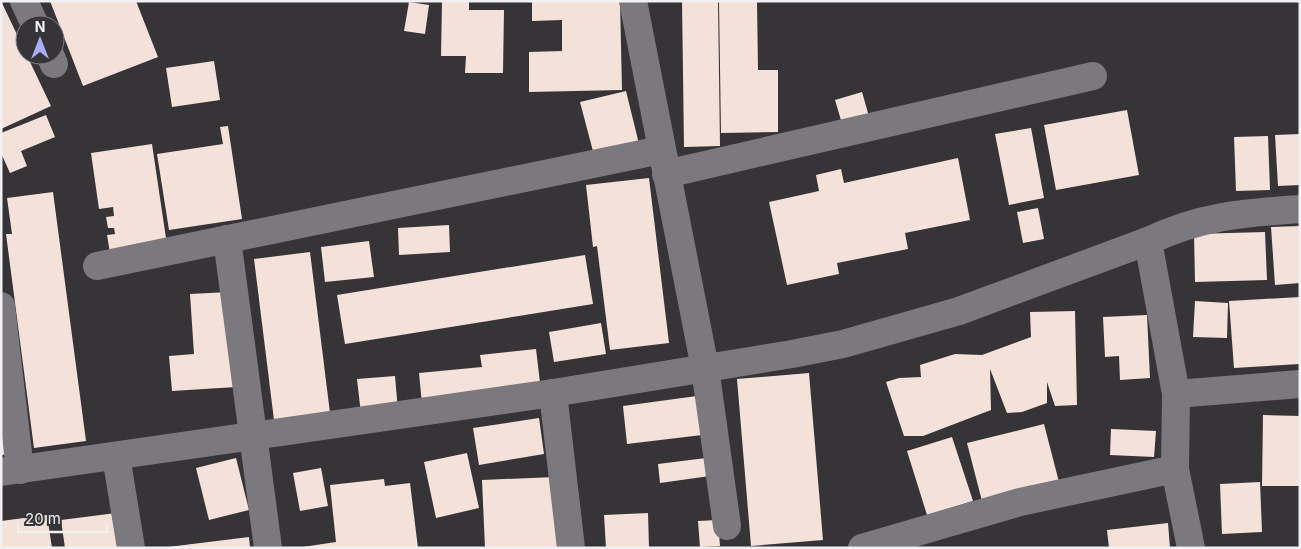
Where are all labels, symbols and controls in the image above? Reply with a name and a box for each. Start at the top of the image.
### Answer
north arrow [15,15,65,65]
text: N [35,18,45,35]
scale bar [18,502,106,534]
text: 20 m [25,509,61,528]

